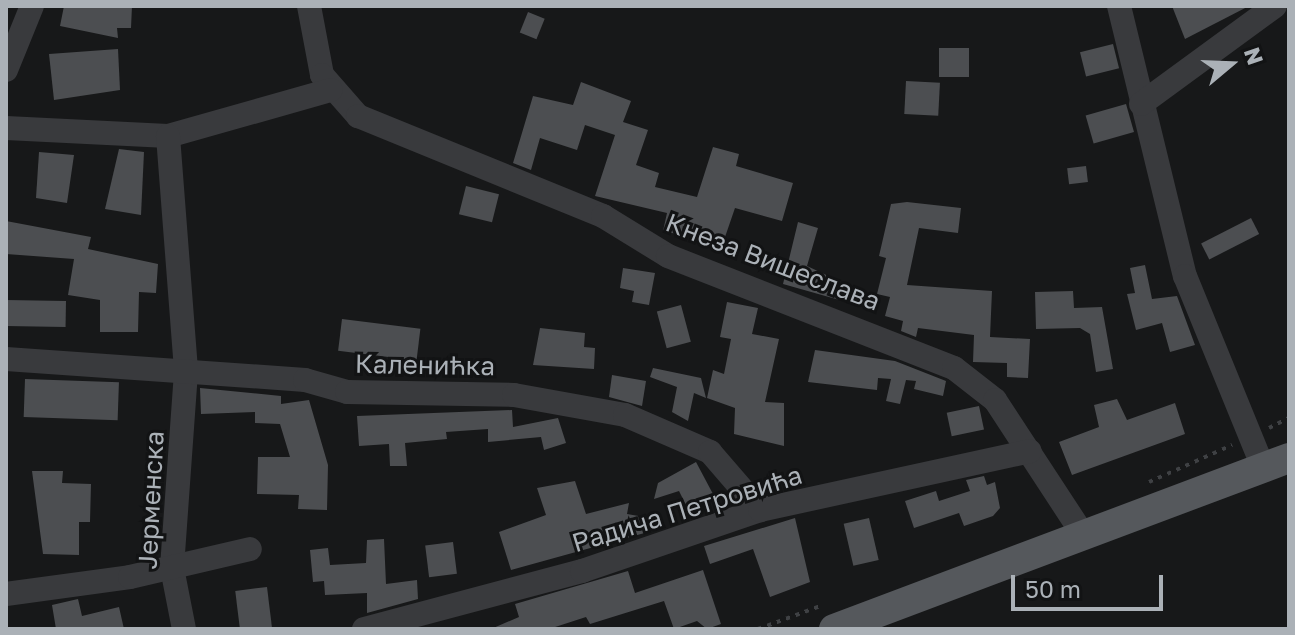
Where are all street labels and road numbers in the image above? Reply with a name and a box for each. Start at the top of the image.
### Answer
street label: Кнеза Вишеслава [662,207,884,317]
street label: Каленићка [355,348,495,382]
street label: Јерменска [132,430,170,570]
street label: Радича Петровића [568,459,806,559]

